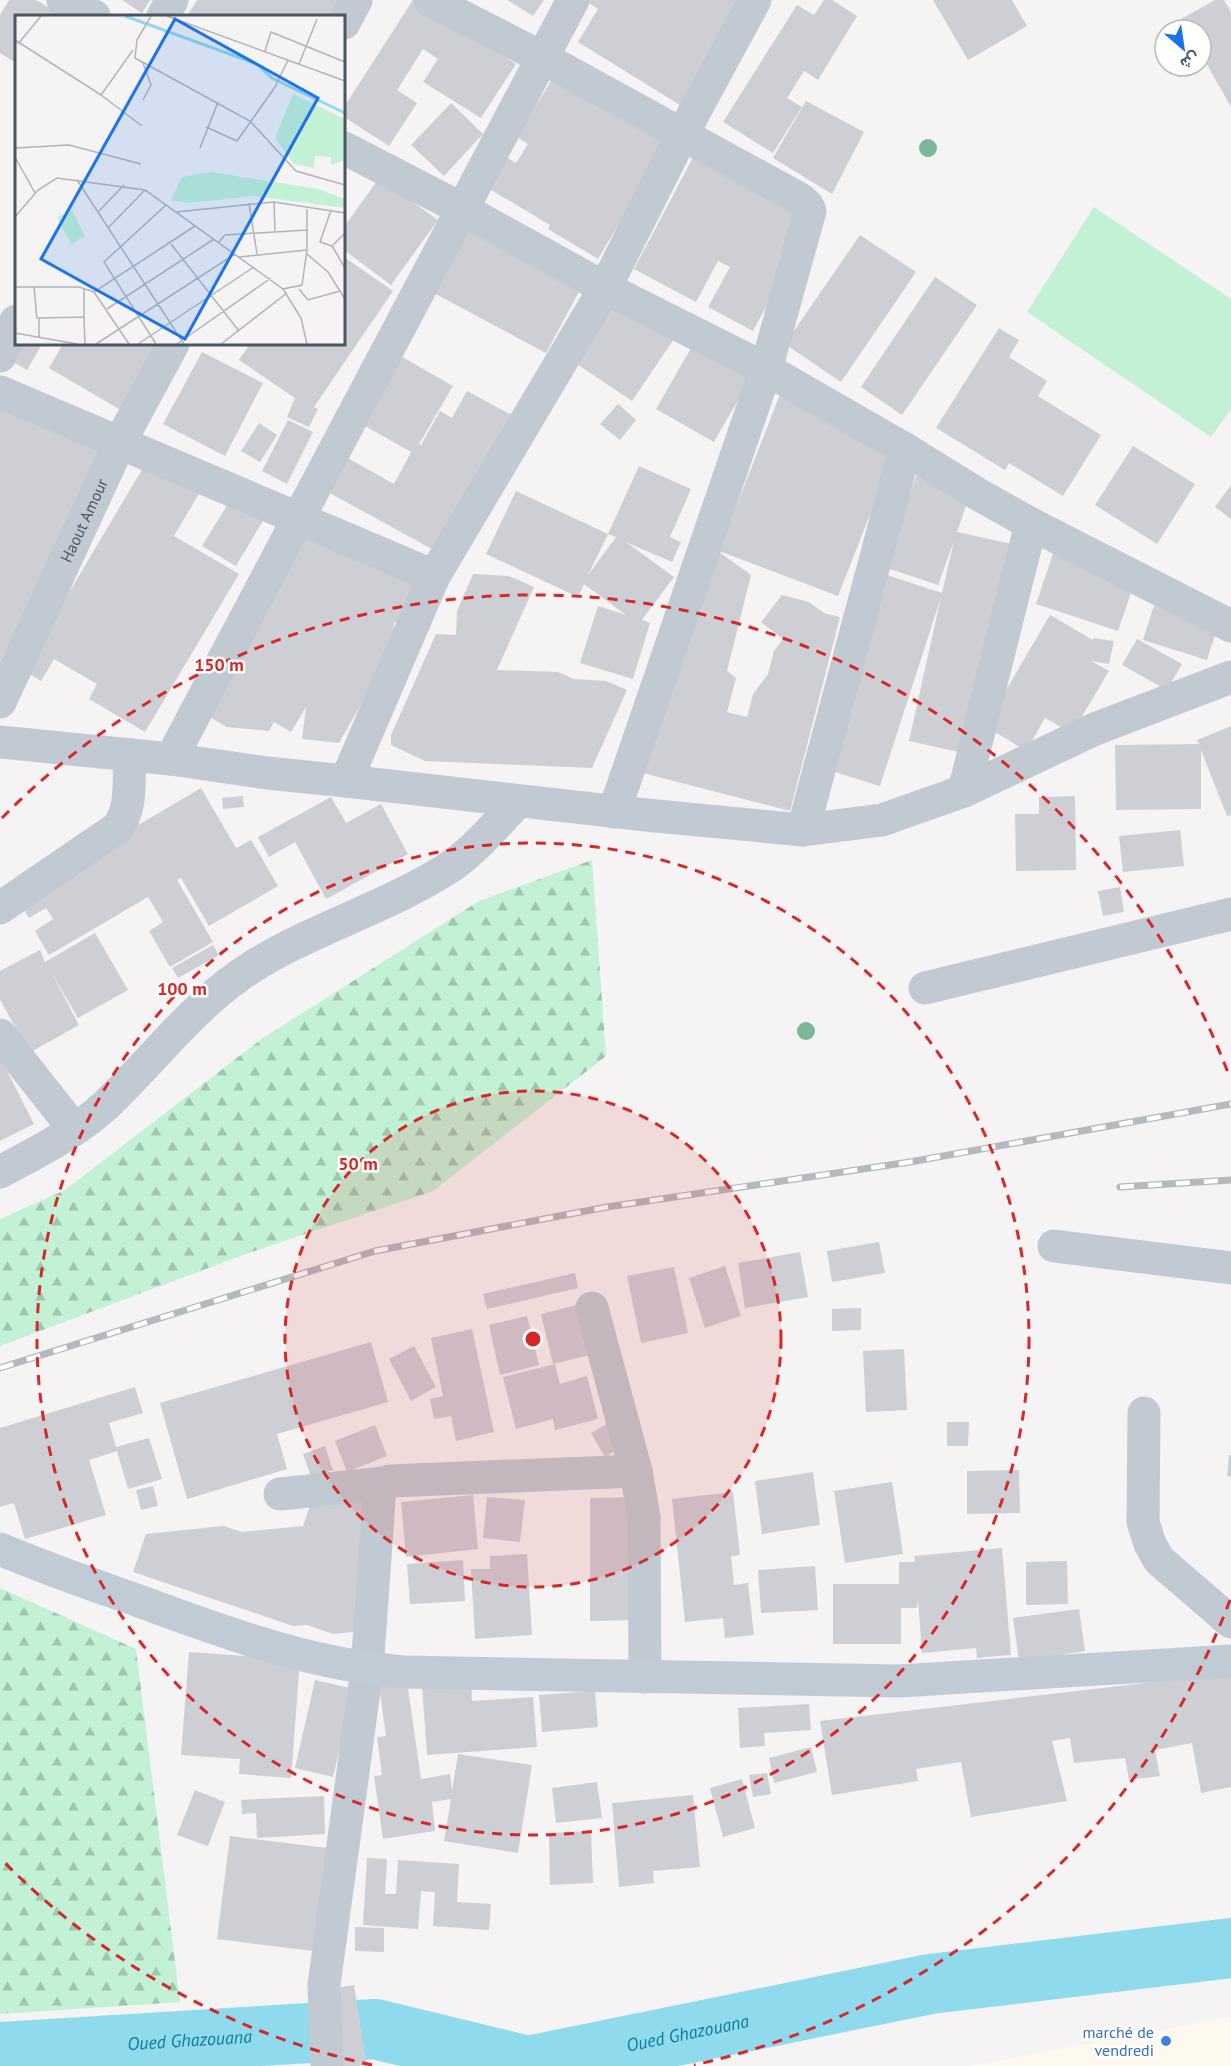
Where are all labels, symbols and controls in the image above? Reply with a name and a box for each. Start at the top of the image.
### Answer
inset map [15,15,345,345]
north arrow [1153,18,1213,78]
text: ش [1177,48,1204,75]
street label: Haout Amour [56,475,112,566]
text: 150 m [194,653,244,676]
text: 100 m [157,977,207,1000]
text: 50 m [338,1152,378,1175]
centre of rings [523,1329,543,1349]
water label: Oued Ghazouana [624,2009,751,2057]
place label: marché de vendredi [1083,2022,1154,2060]
water label: Oued Ghazouana [127,2025,253,2055]
marker: marché de vendredi [1159,2034,1173,2048]

